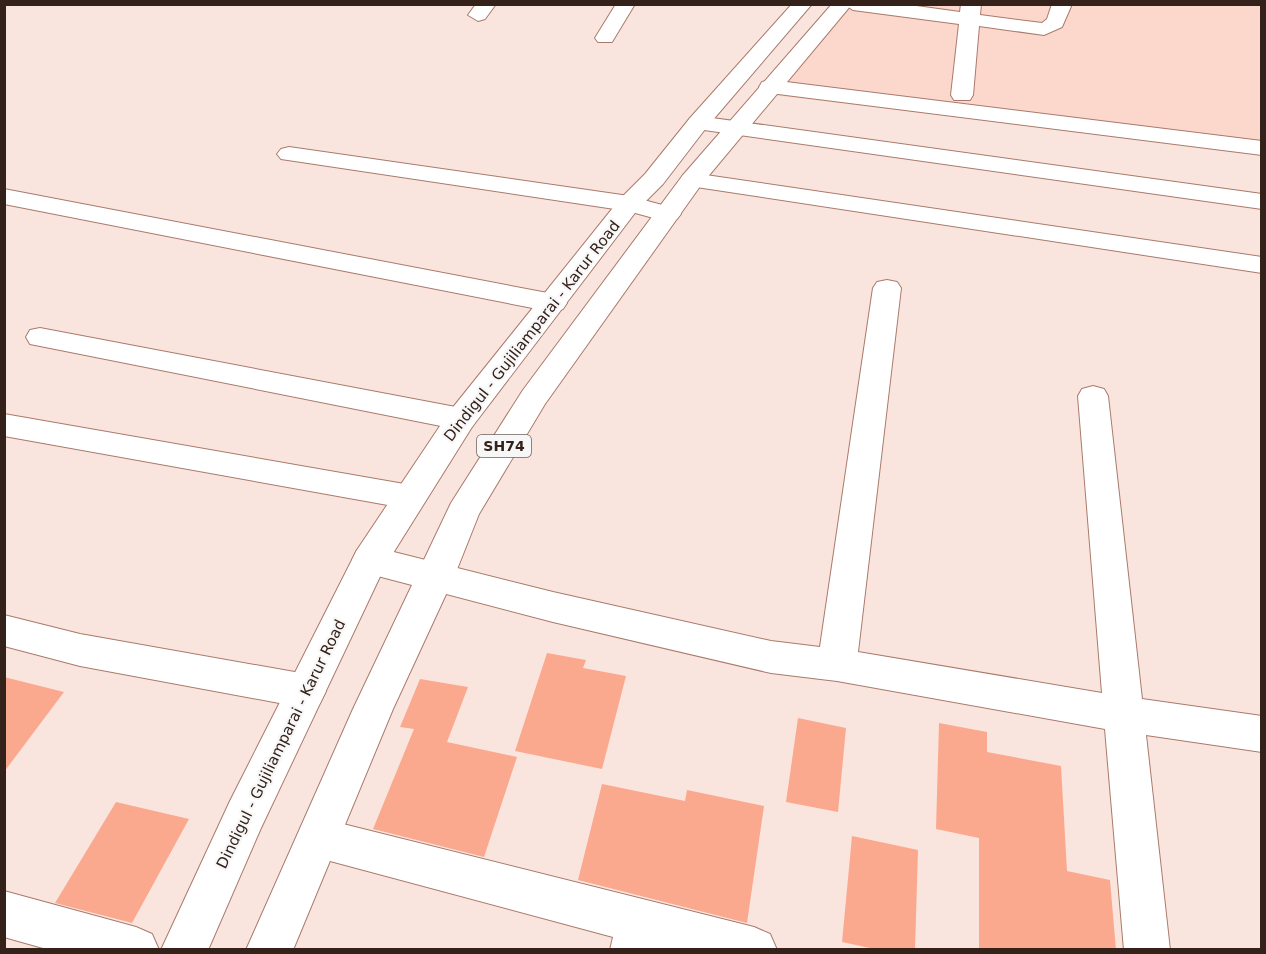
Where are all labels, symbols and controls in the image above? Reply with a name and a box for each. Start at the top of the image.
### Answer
street label: Dindigul - Gujiliamparai - Karur Road [440,217,624,445]
road number: SH74 [477,435,531,457]
street label: Dindigul - Gujiliamparai - Karur Road [213,617,349,871]

